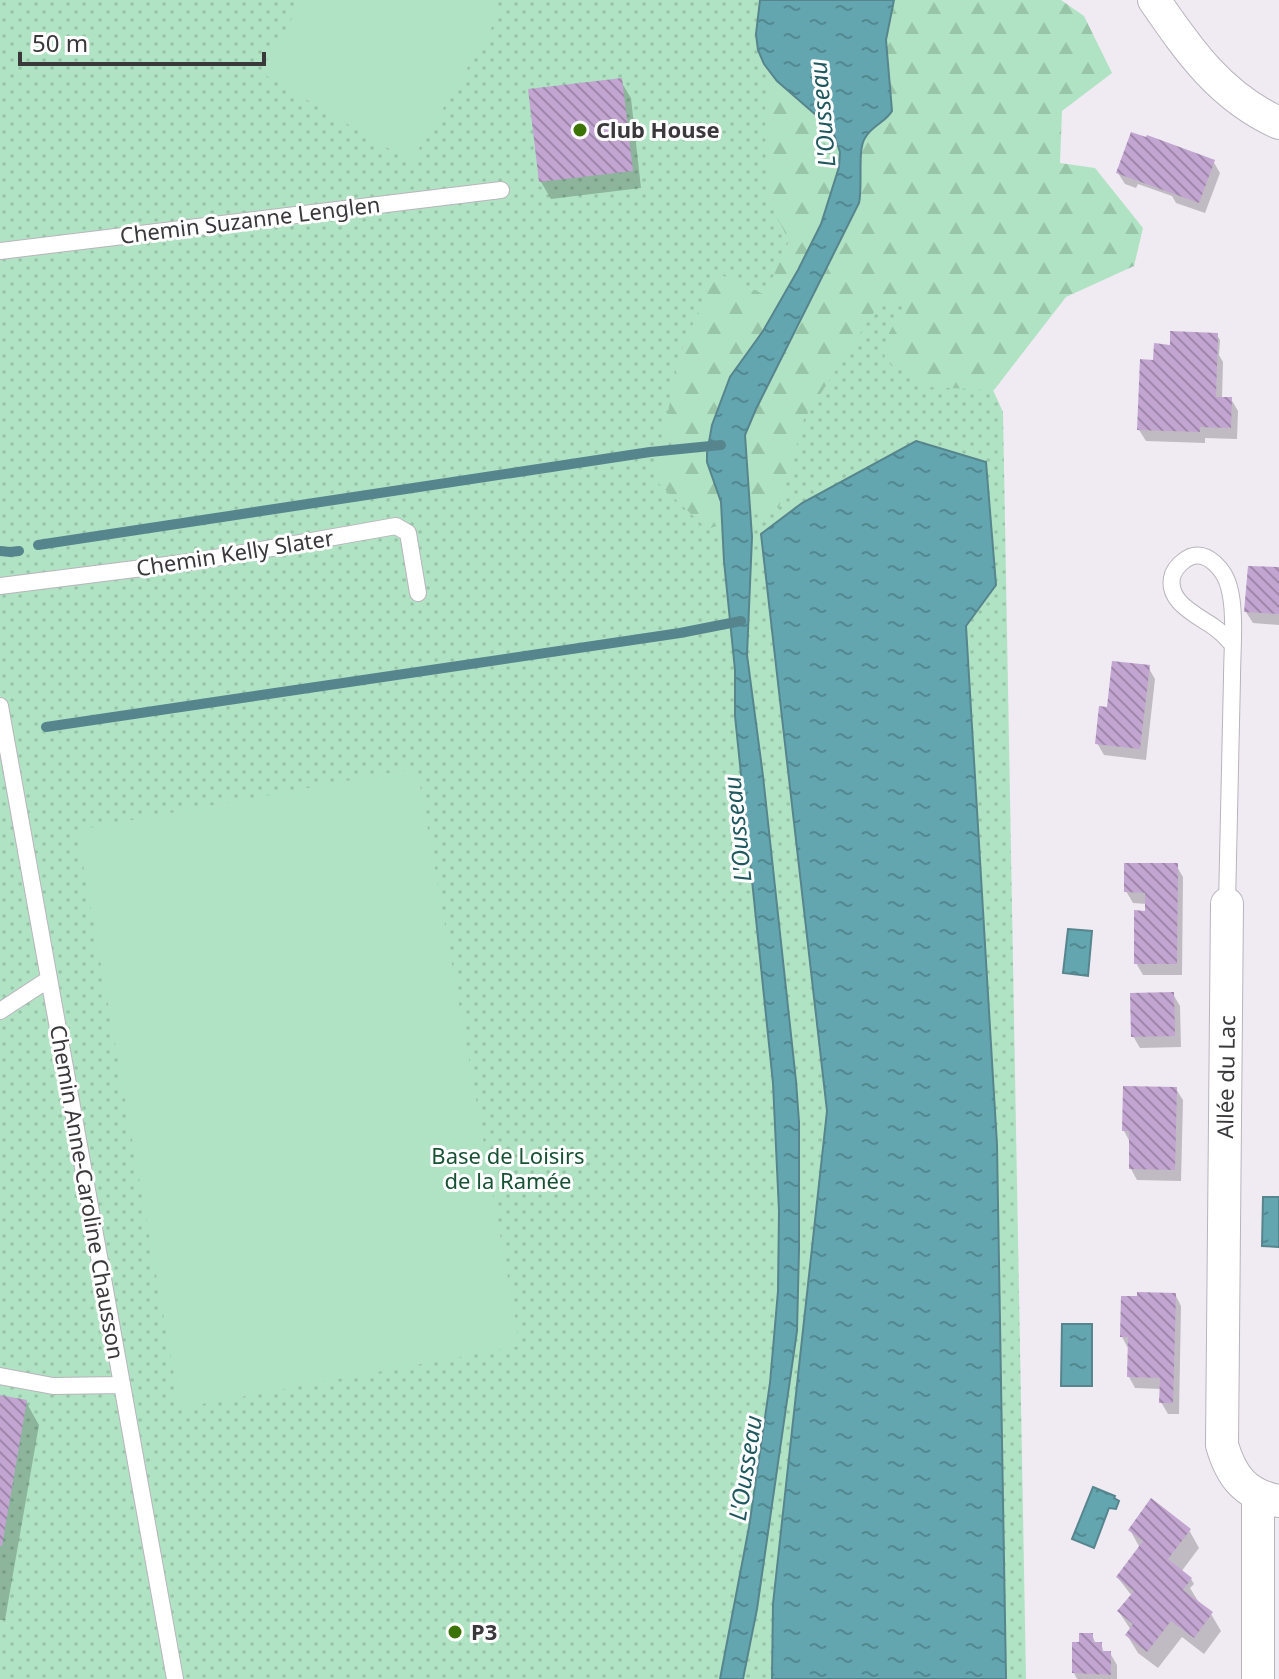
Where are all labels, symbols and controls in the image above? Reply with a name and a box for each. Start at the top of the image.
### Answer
scale bar [20,16,264,66]
text: 50 m [32,26,88,59]
water label: L'Ousseau [800,60,843,169]
place label: Club House [596,114,720,144]
marker: Club House [571,121,589,139]
street label: Chemin Suzanne Lenglen [118,188,382,250]
street label: Chemin Kelly Slater [134,522,336,582]
water label: L'Ousseau [715,774,758,884]
street label: Allée du Lac [1209,1015,1241,1139]
street label: Chemin Anne-Caroline Chausson [44,1022,132,1361]
park label: Base de Loisirs de la Ramée [431,1140,585,1195]
water label: L'Ousseau [720,1413,769,1523]
place label: P3 [471,1616,497,1646]
marker: P3 [446,1623,464,1641]

